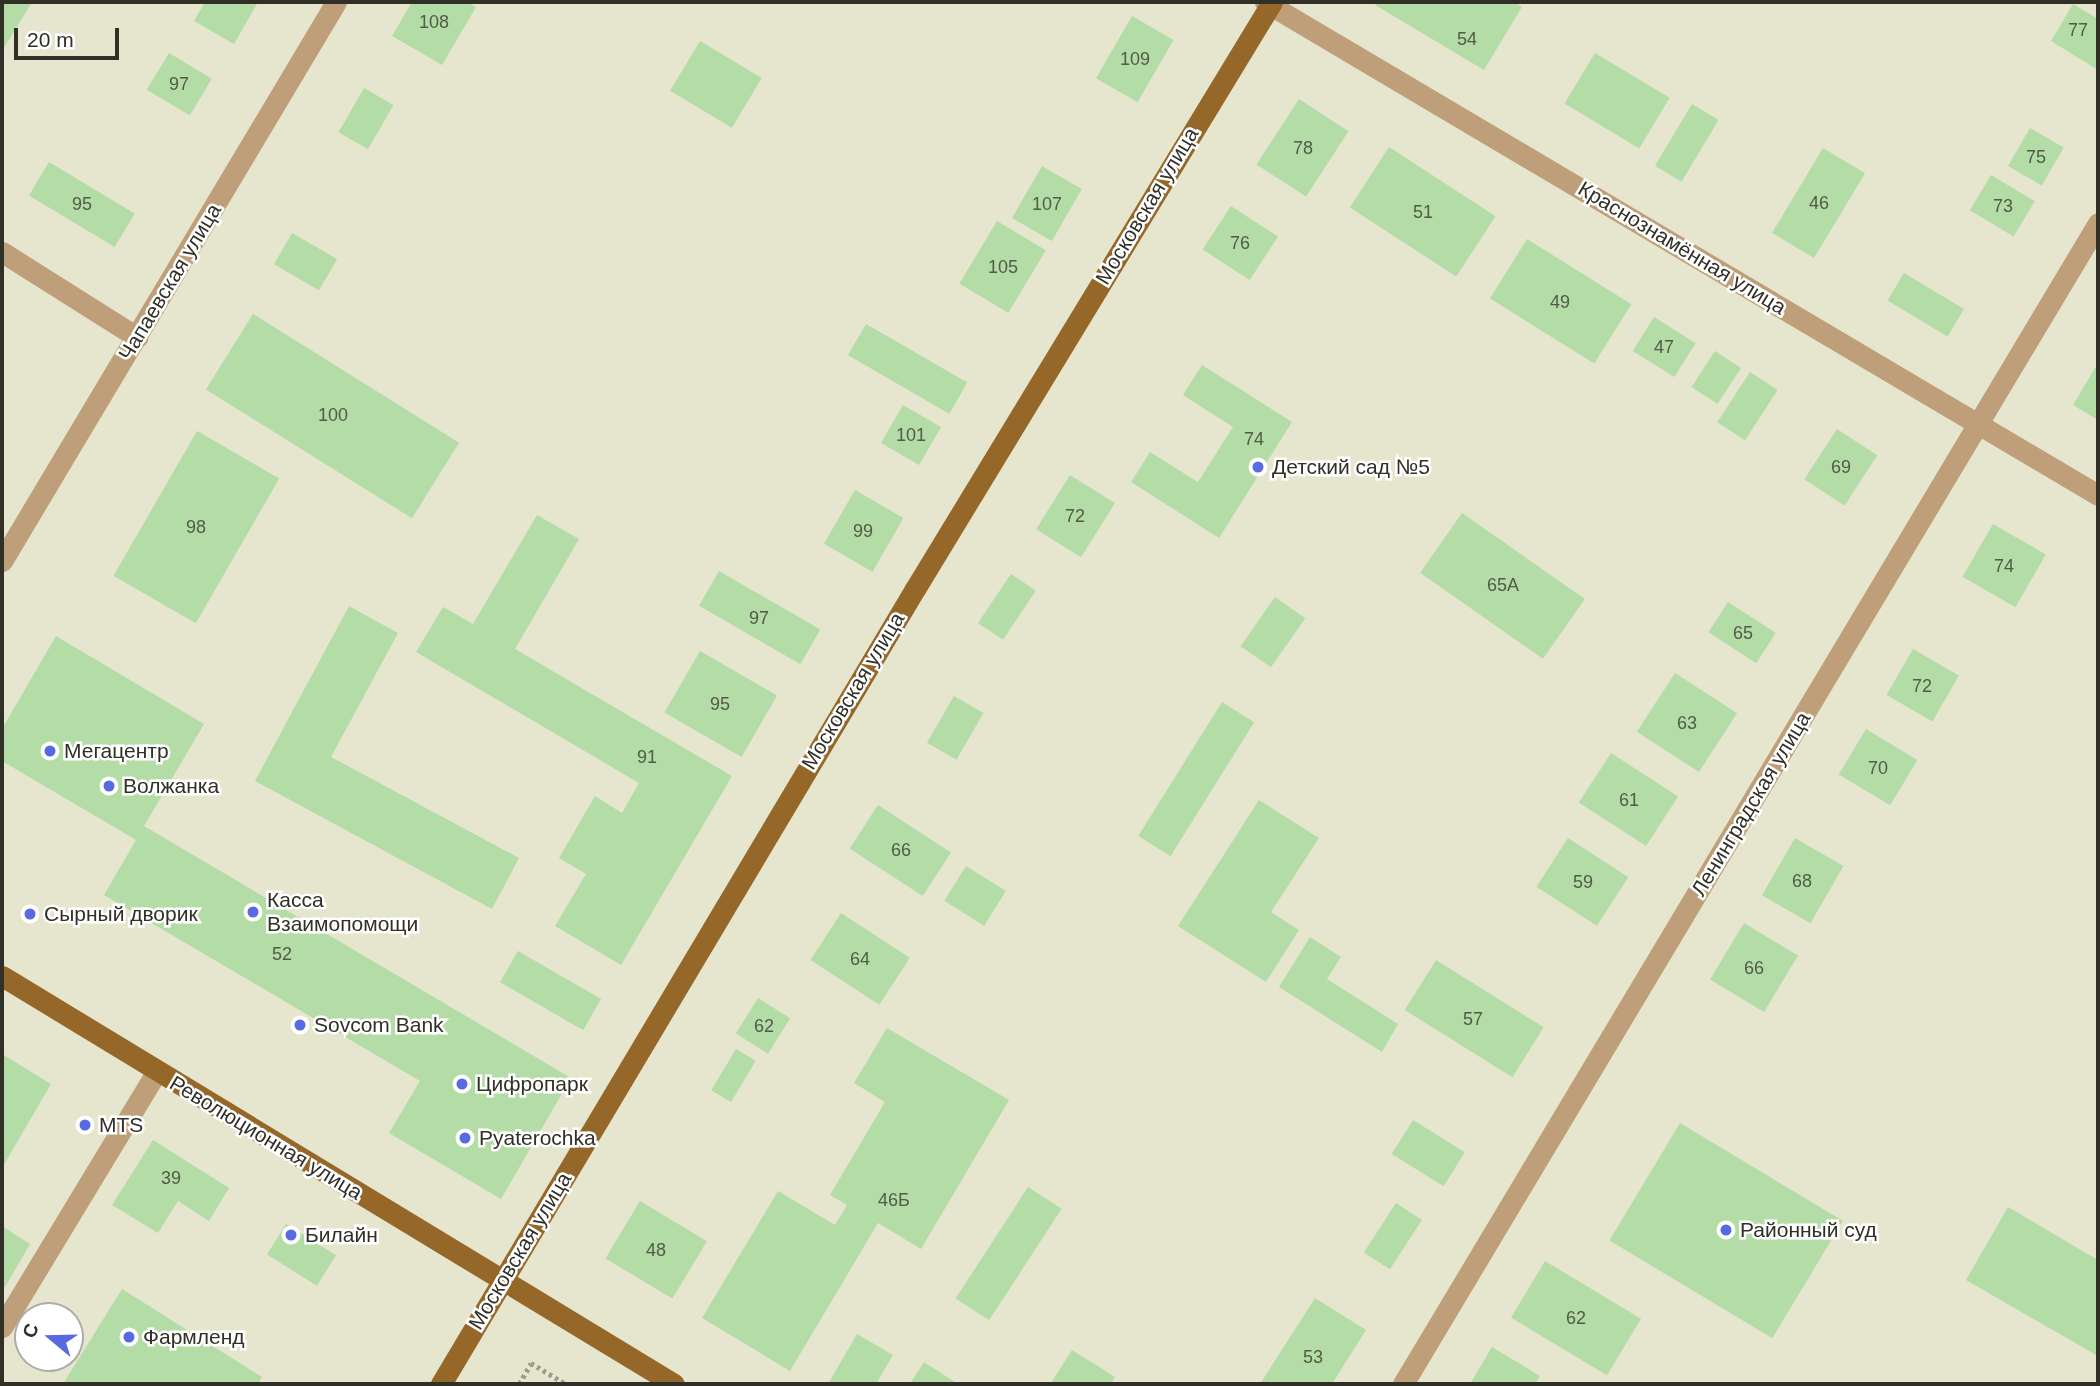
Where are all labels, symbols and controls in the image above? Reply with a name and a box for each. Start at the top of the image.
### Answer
house number: 108 [419,11,449,33]
scale bar [18,14,122,58]
house number: 77 [2068,19,2088,41]
text: 20 m [27,28,74,51]
house number: 54 [1457,28,1477,50]
house number: 109 [1120,48,1150,70]
house number: 97 [169,73,189,95]
street label: Московская улица [1090,123,1204,289]
house number: 78 [1293,137,1313,159]
house number: 75 [2026,146,2046,168]
street label: Краснознамённая улица [1574,176,1790,320]
house number: 46 [1809,192,1829,214]
house number: 95 [72,193,92,215]
house number: 107 [1032,193,1062,215]
house number: 73 [1993,195,2013,217]
street label: Чапаевская улица [113,199,227,365]
house number: 51 [1413,201,1433,223]
house number: 76 [1230,232,1250,254]
house number: 105 [988,256,1018,278]
house number: 49 [1550,291,1570,313]
house number: 47 [1654,336,1674,358]
house number: 100 [318,404,348,426]
house number: 101 [896,424,926,446]
house number: 74 [1244,428,1264,450]
place label: Детский сад №5 [1272,454,1430,480]
house number: 69 [1831,456,1851,478]
marker: Детский сад №5 [1250,459,1266,475]
house number: 72 [1065,505,1085,527]
house number: 98 [186,516,206,538]
house number: 99 [853,520,873,542]
house number: 74 [1994,555,2014,577]
house number: 65А [1487,574,1519,596]
house number: 97 [749,607,769,629]
street label: Московская улица [796,608,910,774]
house number: 65 [1733,622,1753,644]
house number: 72 [1912,675,1932,697]
house number: 95 [710,693,730,715]
street label: Ленинградская улица [1686,707,1816,901]
house number: 63 [1677,712,1697,734]
place label: Мегацентр [64,738,169,764]
marker: Мегацентр [42,743,58,759]
house number: 91 [637,746,657,768]
house number: 70 [1868,757,1888,779]
place label: Волжанка [123,773,219,799]
marker: Волжанка [101,778,117,794]
house number: 61 [1619,789,1639,811]
house number: 66 [891,839,911,861]
house number: 68 [1792,870,1812,892]
house number: 59 [1573,871,1593,893]
place label: Касса Взаимопомощи [267,887,418,937]
place label: Сырный дворик [44,901,198,927]
marker: Касса Взаимопомощи [245,904,261,920]
marker: Сырный дворик [22,906,38,922]
house number: 52 [272,943,292,965]
house number: 64 [850,948,870,970]
house number: 66 [1744,957,1764,979]
house number: 57 [1463,1008,1483,1030]
place label: Sovcom Bank [314,1012,444,1038]
house number: 62 [754,1015,774,1037]
marker: Sovcom Bank [292,1017,308,1033]
street label: Революционная улица [165,1071,367,1205]
place label: Цифропарк [476,1071,588,1097]
marker: Цифропарк [454,1076,470,1092]
place label: MTS [99,1112,143,1138]
marker: MTS [77,1117,93,1133]
place label: Pyaterochka [479,1125,596,1151]
marker: Pyaterochka [457,1130,473,1146]
house number: 39 [161,1167,181,1189]
street label: Московская улица [463,1168,577,1334]
house number: 46Б [878,1189,910,1211]
place label: Районный суд [1740,1217,1877,1243]
place label: Билайн [305,1222,378,1248]
marker: Районный суд [1718,1222,1734,1238]
marker: Билайн [283,1227,299,1243]
house number: 48 [646,1239,666,1261]
north arrow [14,1302,84,1372]
house number: 62 [1566,1307,1586,1329]
text: С [18,1321,43,1341]
place label: Фармленд [143,1324,245,1350]
marker: Фармленд [121,1329,137,1345]
house number: 53 [1303,1346,1323,1368]

